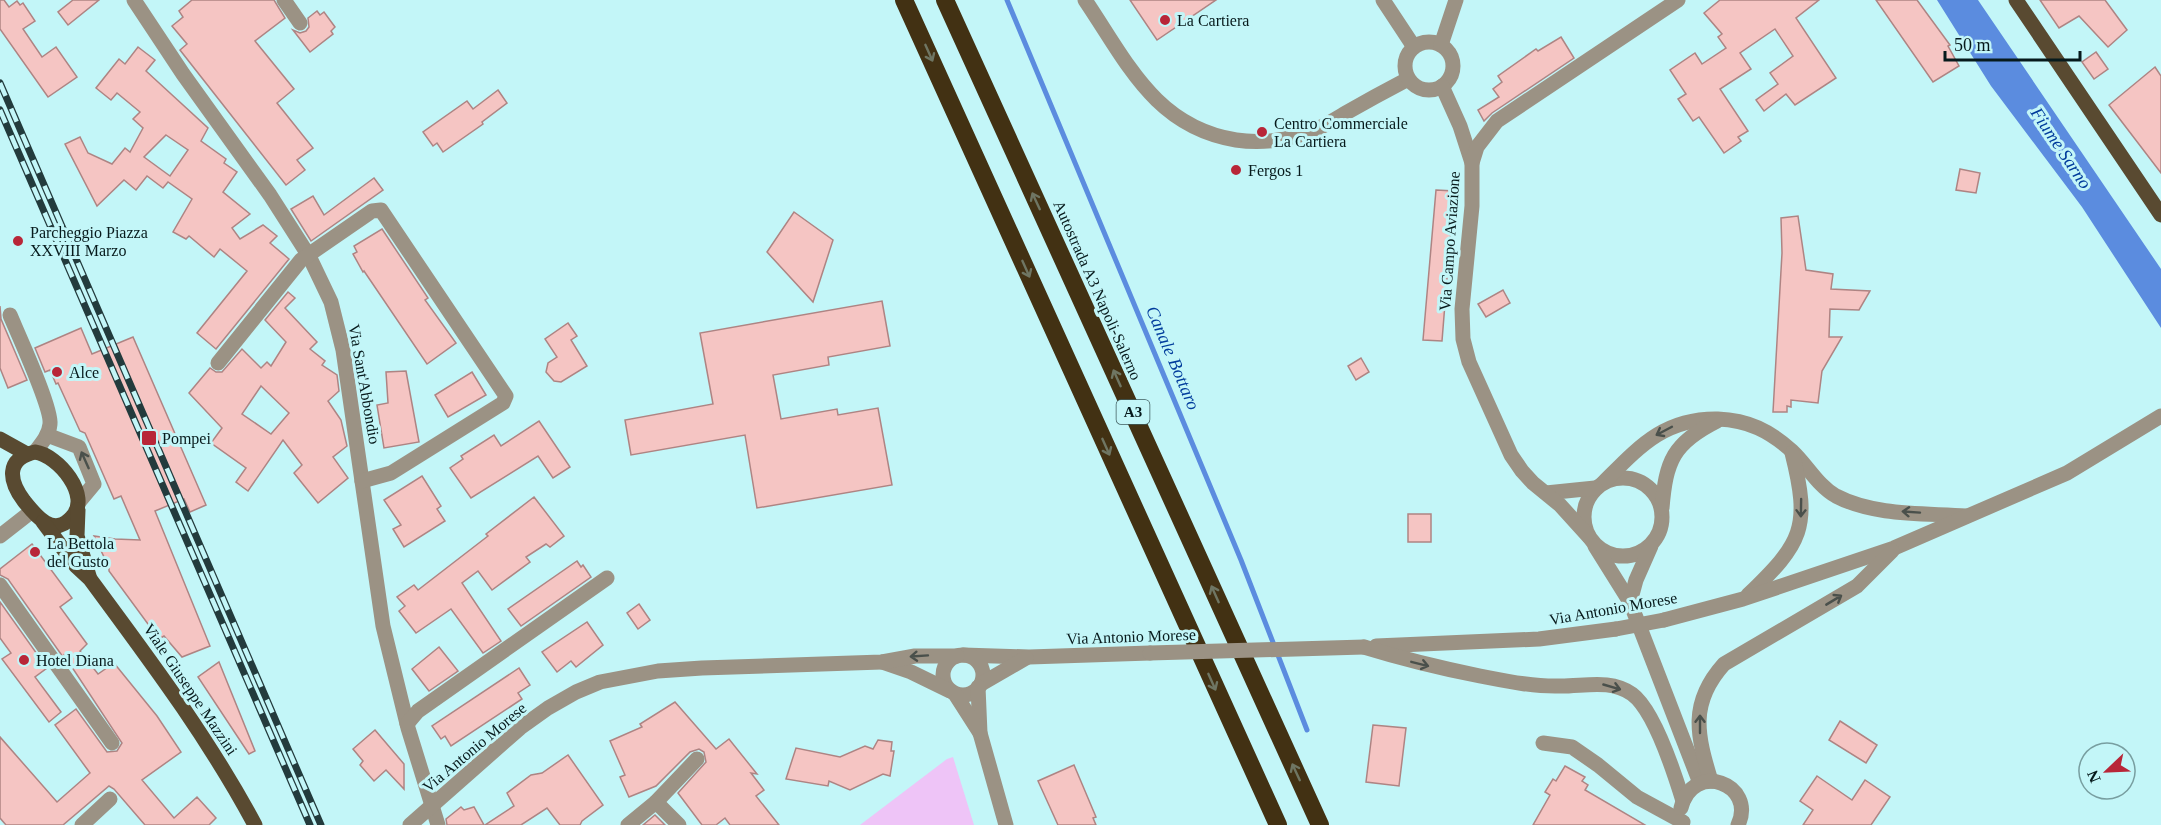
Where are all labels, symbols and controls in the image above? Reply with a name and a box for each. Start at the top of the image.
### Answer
place label: La Cartiera [1177,12,1249,29]
marker: La Cartiera [1158,13,1172,27]
scale bar [1945,24,2080,62]
text: 50 m [1954,35,1991,55]
one-way arrow [923,44,935,62]
water label: Fiume Sarno [2026,103,2095,192]
place label: Centro Commerciale La Cartiera [1274,115,1408,150]
marker: Centro Commerciale La Cartiera [1255,125,1269,139]
place label: Fergos 1 [1248,162,1303,180]
marker: Fergos 1 [1229,163,1243,177]
street label: Via Campo Aviazione [1436,171,1464,312]
one-way arrow [1030,192,1041,210]
street label: Autostrada A3 Napoli-Salerno [1049,198,1145,383]
place label: Parcheggio Piazza XXVIII Marzo [30,224,148,259]
marker: Parcheggio Piazza XXVIII Marzo [11,234,25,248]
one-way arrow [1021,260,1032,278]
water label: Canale Bottaro [1142,303,1204,413]
street label: Via Sant'Abbondio [346,323,383,445]
place label: Alce [69,364,99,381]
marker: Alce [50,365,64,379]
one-way arrow [1111,370,1123,388]
road number: A3 [1116,400,1150,424]
one-way arrow [1656,425,1673,437]
marker: Pompei [140,429,158,447]
place label: Pompei [162,430,211,448]
one-way arrow [1102,438,1113,456]
one-way arrow [79,452,90,470]
one-way arrow [1796,497,1807,517]
one-way arrow [1901,506,1921,517]
place label: La Bettola del Gusto [47,535,114,570]
marker: La Bettola del Gusto [28,545,42,559]
one-way arrow [1208,586,1220,604]
street label: Via Antonio Morese [1548,589,1678,628]
one-way arrow [1825,593,1842,605]
street label: Viale Giuseppe Mazzini [139,620,241,759]
street label: Via Antonio Morese [1066,626,1196,647]
one-way arrow [910,651,930,662]
place label: Hotel Diana [36,652,114,669]
marker: Hotel Diana [17,653,31,667]
one-way arrow [1410,658,1429,670]
one-way arrow [1207,673,1219,691]
one-way arrow [1603,682,1622,693]
street label: Via Antonio Morese [419,699,529,796]
one-way arrow [1694,714,1705,734]
north arrow [2077,741,2137,801]
one-way arrow [1289,763,1301,781]
text: N [2083,768,2104,785]

